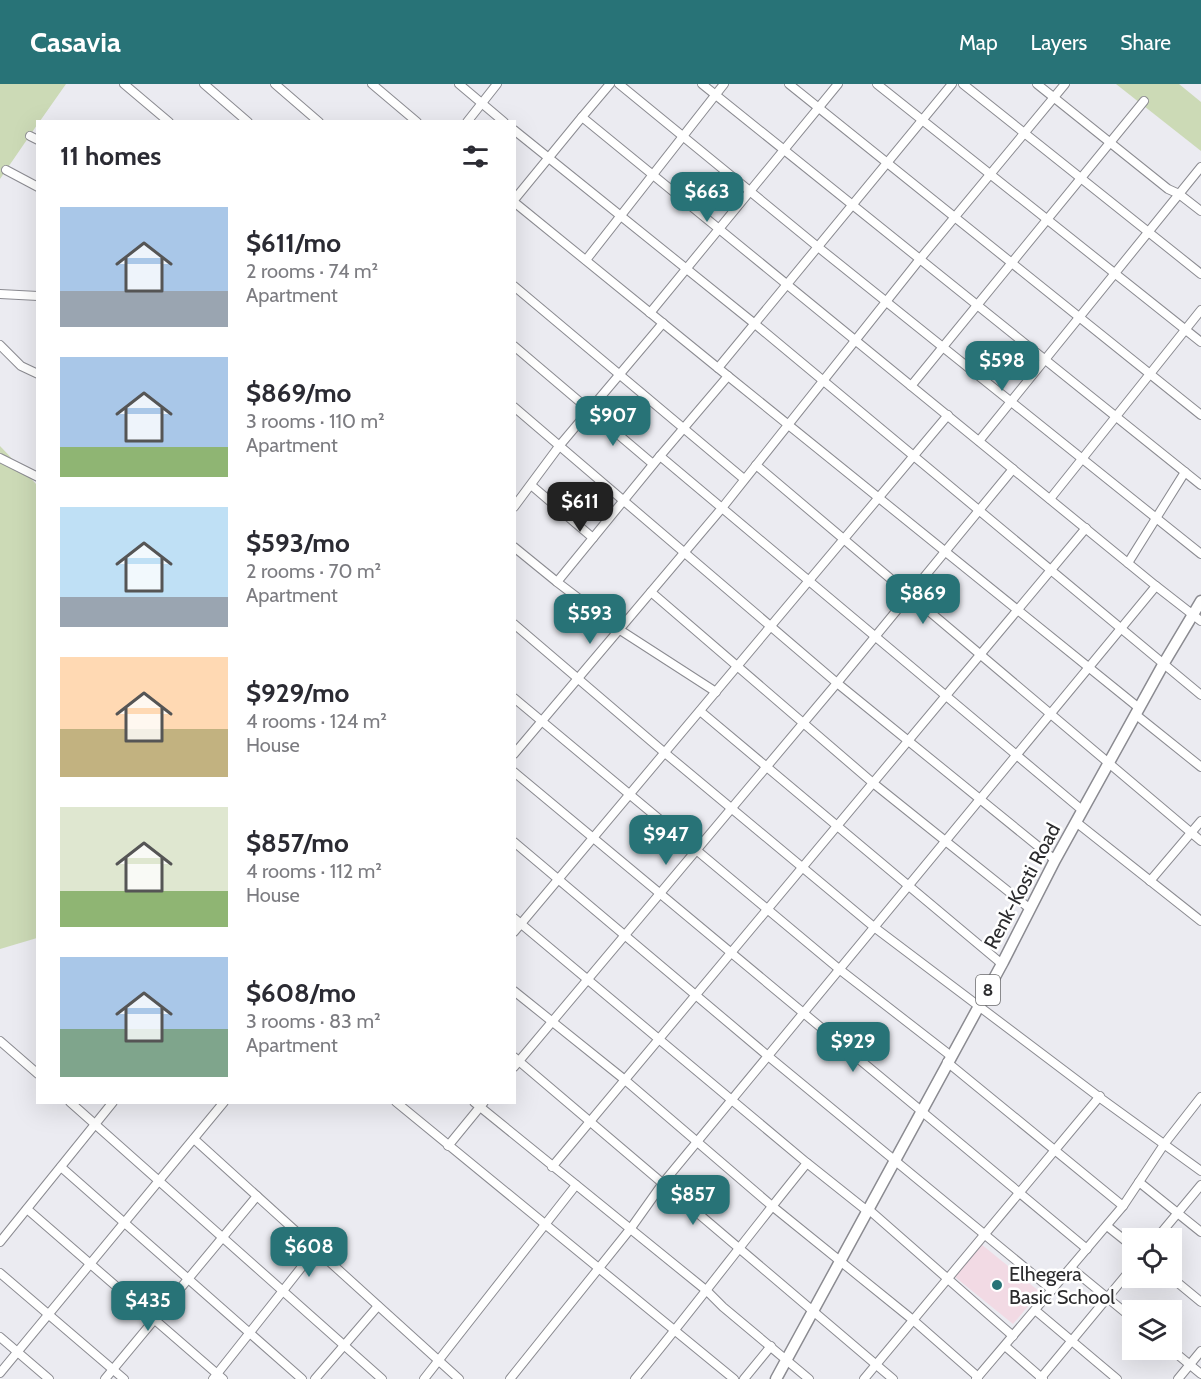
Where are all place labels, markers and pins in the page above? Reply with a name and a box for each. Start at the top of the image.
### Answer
pin: $663 [671,172,743,223]
pin: $598 [966,341,1038,392]
pin: $907 [577,396,649,447]
pin: $611 [544,482,616,533]
pin: $869 [887,574,959,625]
pin: $593 [554,594,626,645]
pin: $947 [630,815,702,866]
pin: $929 [817,1022,889,1073]
pin: $857 [657,1175,729,1226]
pin: $608 [273,1227,345,1278]
place label: Elhegera Basic School [1009,1262,1115,1309]
marker: Elhegera Basic School [990,1278,1004,1292]
pin: $435 [112,1281,184,1332]

